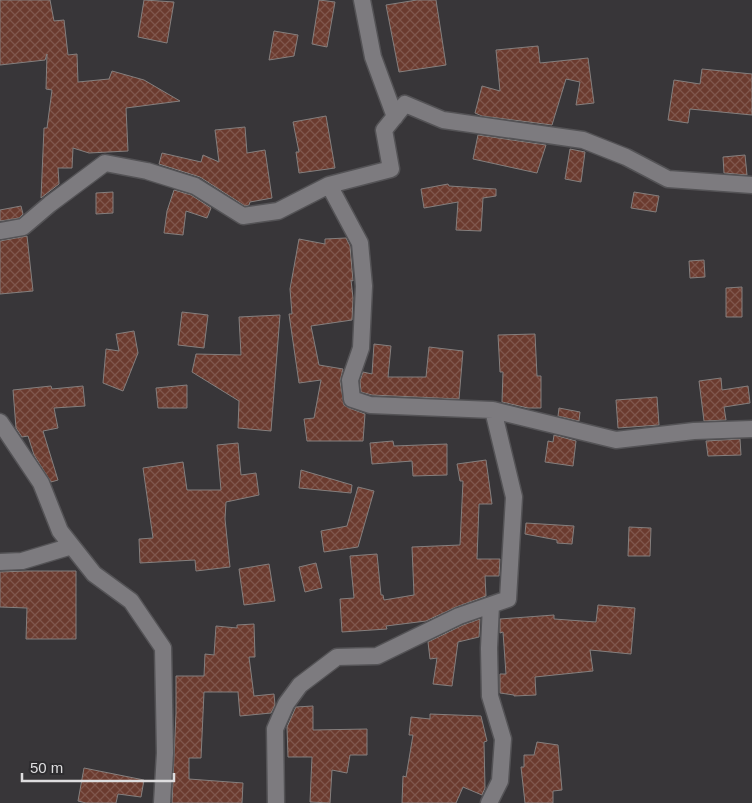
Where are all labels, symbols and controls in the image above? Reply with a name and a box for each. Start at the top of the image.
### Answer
scale bar [22,750,175,782]
text: 50 m [30,759,63,776]

